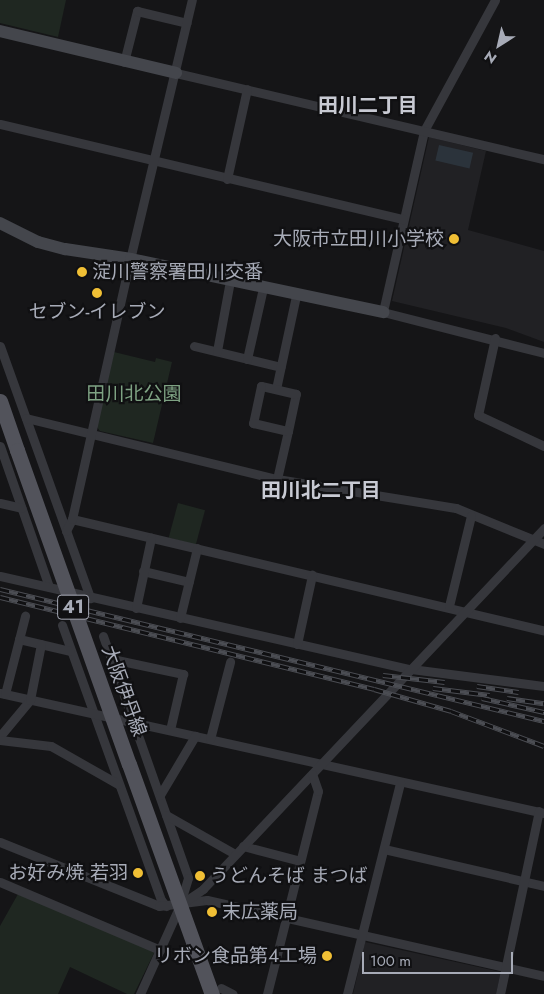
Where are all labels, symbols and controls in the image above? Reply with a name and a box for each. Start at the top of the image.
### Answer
north arrow [474,20,524,70]
text: N [480,46,501,69]
district label: 田川二丁目 [318,93,418,117]
place label: 大阪市立田川小学校 [273,228,444,250]
marker: 大阪市立田川小学校 [448,233,460,245]
place label: 淀川警察署田川交番 [92,261,263,283]
marker: 淀川警察署田川交番 [76,266,88,278]
marker: セブン-イレブン [91,287,103,299]
place label: セブン-イレブン [29,301,165,323]
park label: 田川北公園 [87,383,181,405]
district label: 田川北二丁目 [261,478,381,502]
road number: 41 [57,592,89,622]
street label: 大阪伊丹線 [97,642,151,740]
place label: お好み焼 若羽 [8,862,128,884]
place label: うどんそば まつば [210,865,368,887]
marker: お好み焼 若羽 [132,867,144,879]
marker: うどんそば まつば [194,870,206,882]
place label: 末広薬局 [222,901,298,923]
marker: 末広薬局 [206,906,218,918]
scale bar [364,942,515,974]
place label: リボン食品第４工場 [154,945,317,967]
marker: リボン食品第４工場 [321,950,333,962]
text: 100 m [370,950,411,972]

